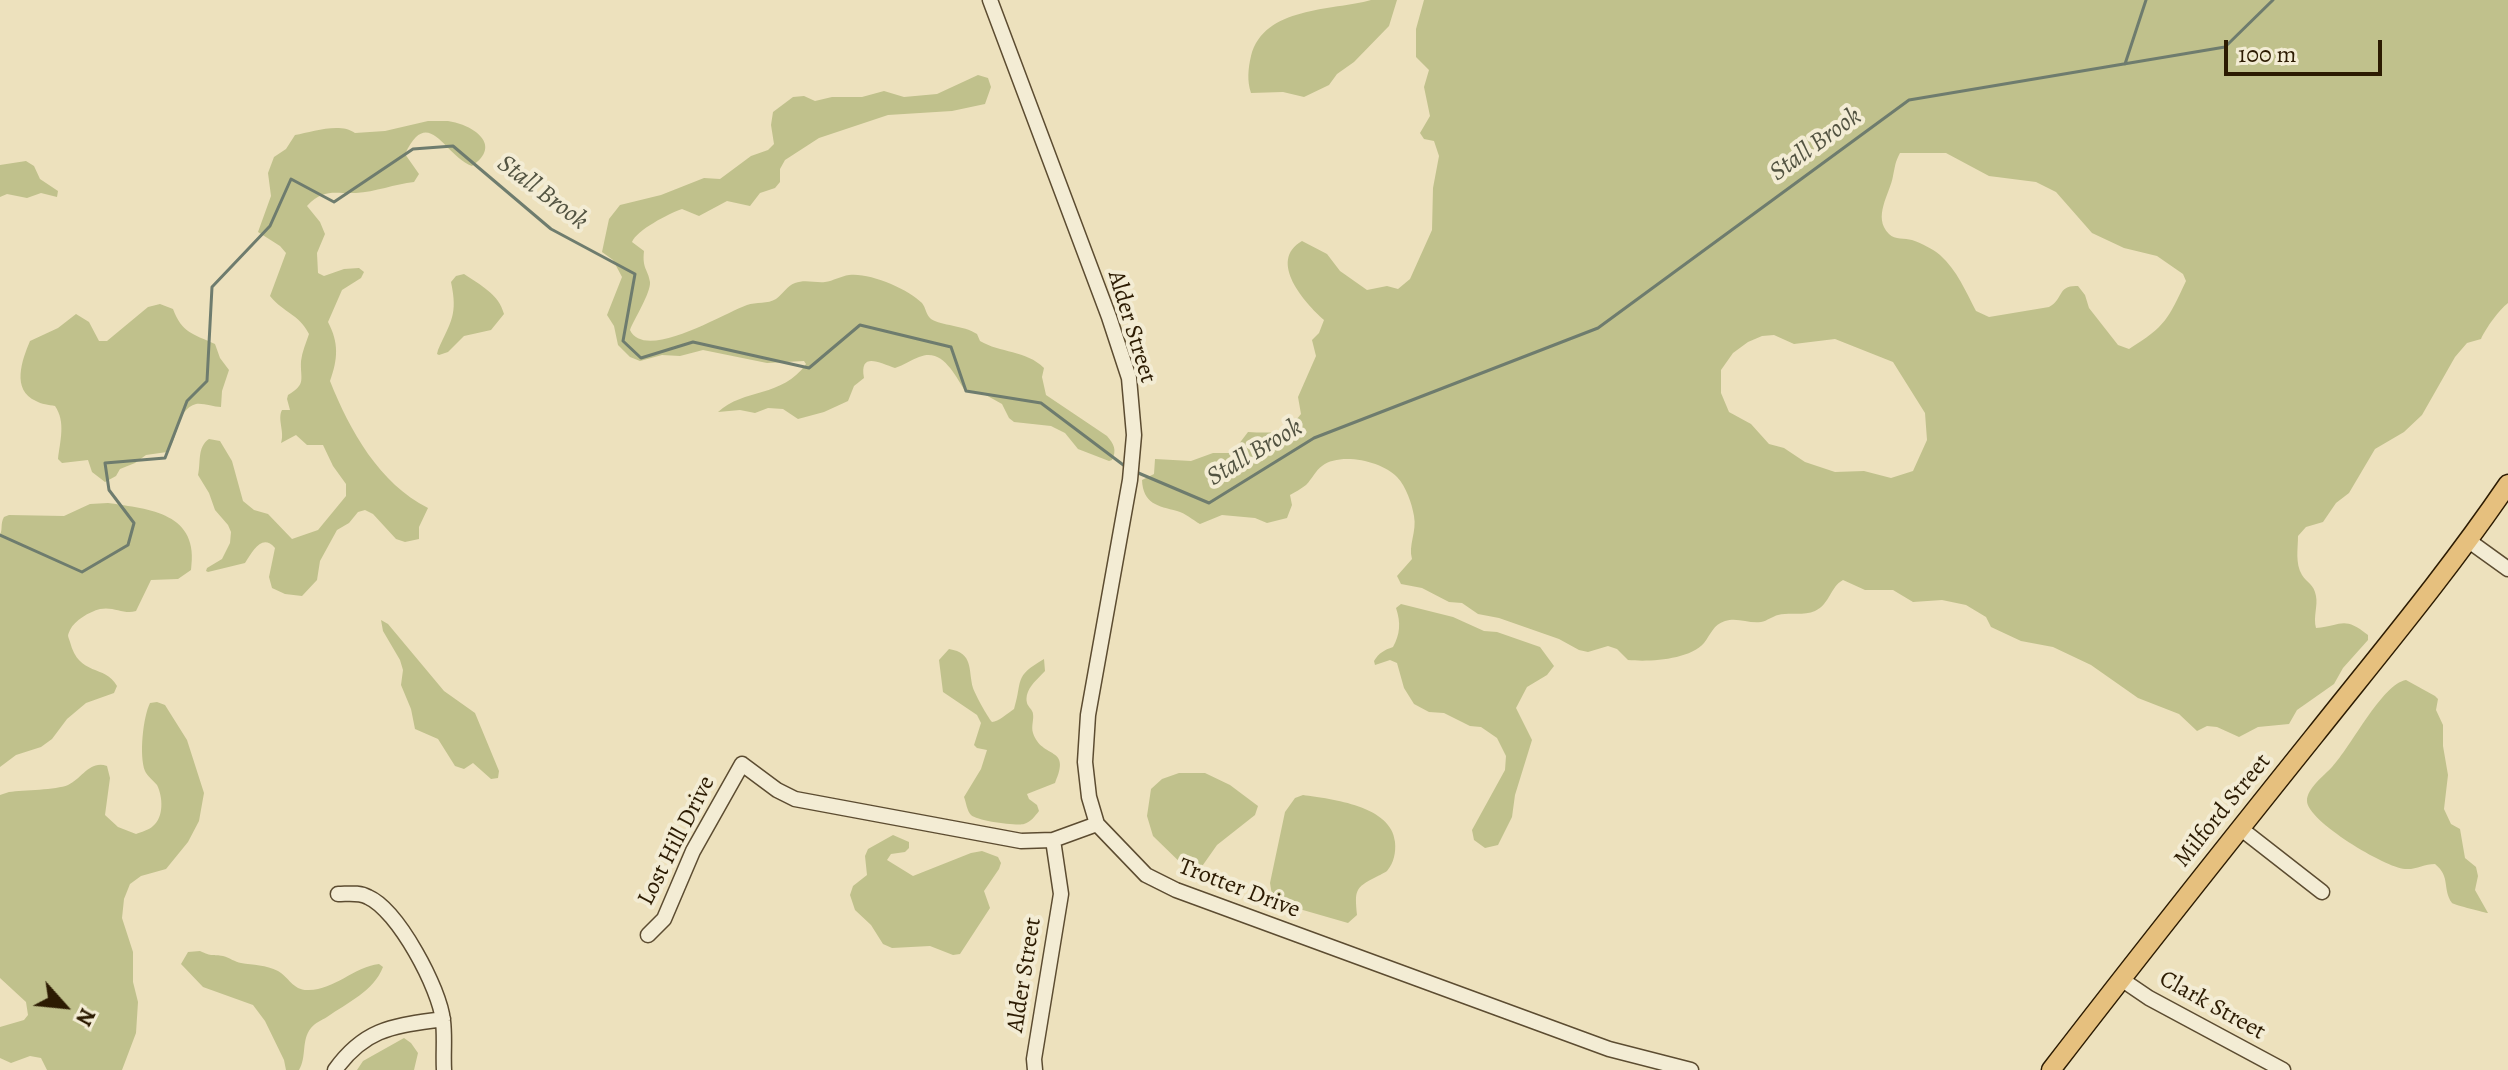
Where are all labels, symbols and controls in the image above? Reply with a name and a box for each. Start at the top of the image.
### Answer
scale bar [2228,24,2386,74]
text: 100 m [2238,38,2297,70]
water label: Stall Brook [1764,101,1868,189]
water label: Stall Brook [490,149,594,237]
street label: Alder Street [1100,267,1162,387]
water label: Stall Brook [1202,412,1308,494]
street label: Milford Street [2168,748,2278,874]
street label: Lost Hill Drive [632,771,722,911]
street label: Trotter Drive [1174,853,1304,925]
street label: Alder Street [1002,915,1048,1035]
street label: Clark Street [2154,965,2270,1047]
north arrow [24,966,104,1046]
text: N [68,1003,102,1031]

